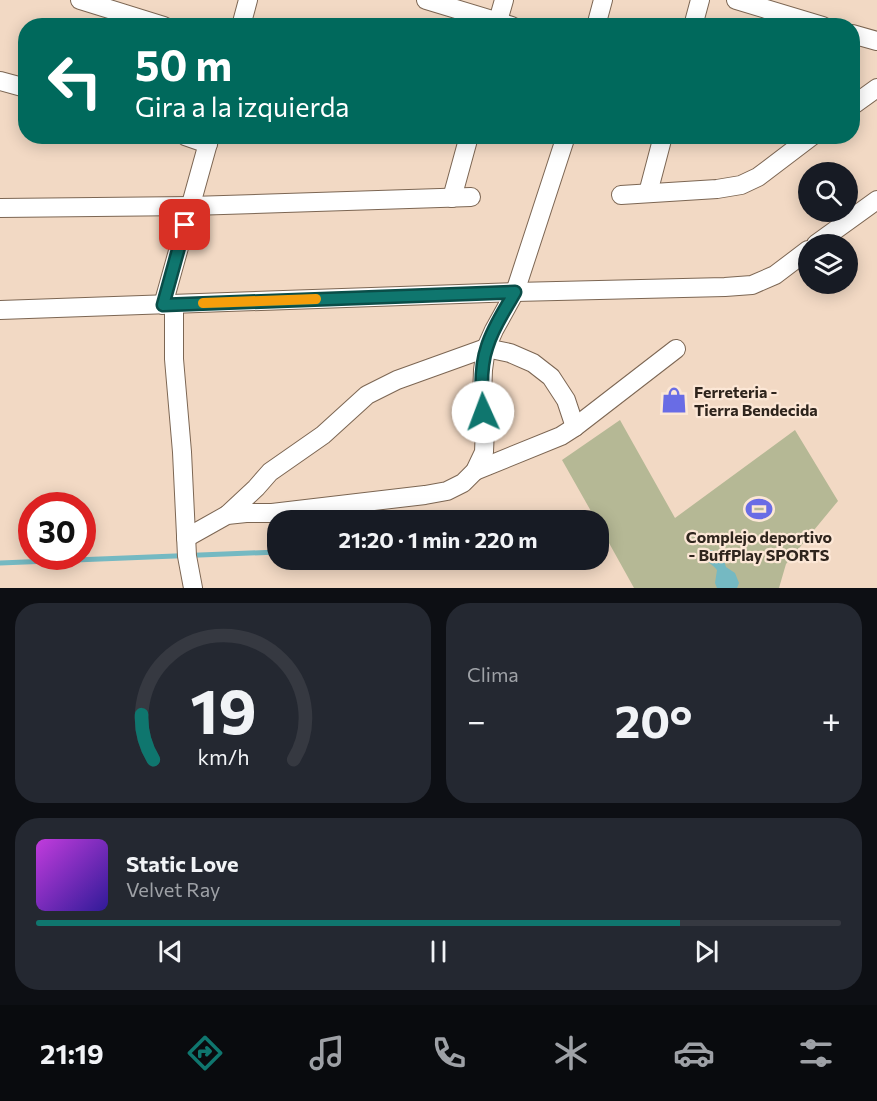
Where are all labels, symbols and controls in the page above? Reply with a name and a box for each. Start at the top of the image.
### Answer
text: 50 m [135,38,232,90]
icon: left [36,42,114,120]
text: Gira a la izquierda [135,90,349,123]
map controls [798,162,858,294]
button: search [798,162,858,222]
pin [159,199,210,250]
icon: arrive [168,208,201,241]
button: layers [798,234,858,294]
position arrow [451,380,515,444]
place label: Ferreteria - Tierra Bendecida [694,382,818,419]
shop icon: Ferreteria - Tierra Bendecida [659,385,689,415]
speed limit sign: 30 [18,492,96,570]
sports icon: Complejo deportivo - BuffPlay SPORTS [744,494,774,524]
text: 21:20 · 1 min · 220 m [339,526,537,553]
place label: Complejo deportivo - BuffPlay SPORTS [686,527,833,564]
text: Clima [467,662,519,686]
text: 19 [190,671,256,747]
text: 20° [615,692,693,747]
text: − [467,699,486,740]
text: + [822,699,841,740]
text: km/h [197,743,249,769]
text: Static Love [126,850,239,877]
text: Velvet Ray [126,877,220,901]
icon: previous [154,935,187,968]
icon: pause [422,935,455,968]
icon: next [690,935,723,968]
icon: directions [184,1032,226,1074]
icon: music [306,1032,348,1074]
icon: phone [428,1032,470,1074]
icon: climate [550,1032,592,1074]
icon: car [673,1032,715,1074]
icon: filters [795,1032,837,1074]
text: 21:19 [40,1037,104,1070]

